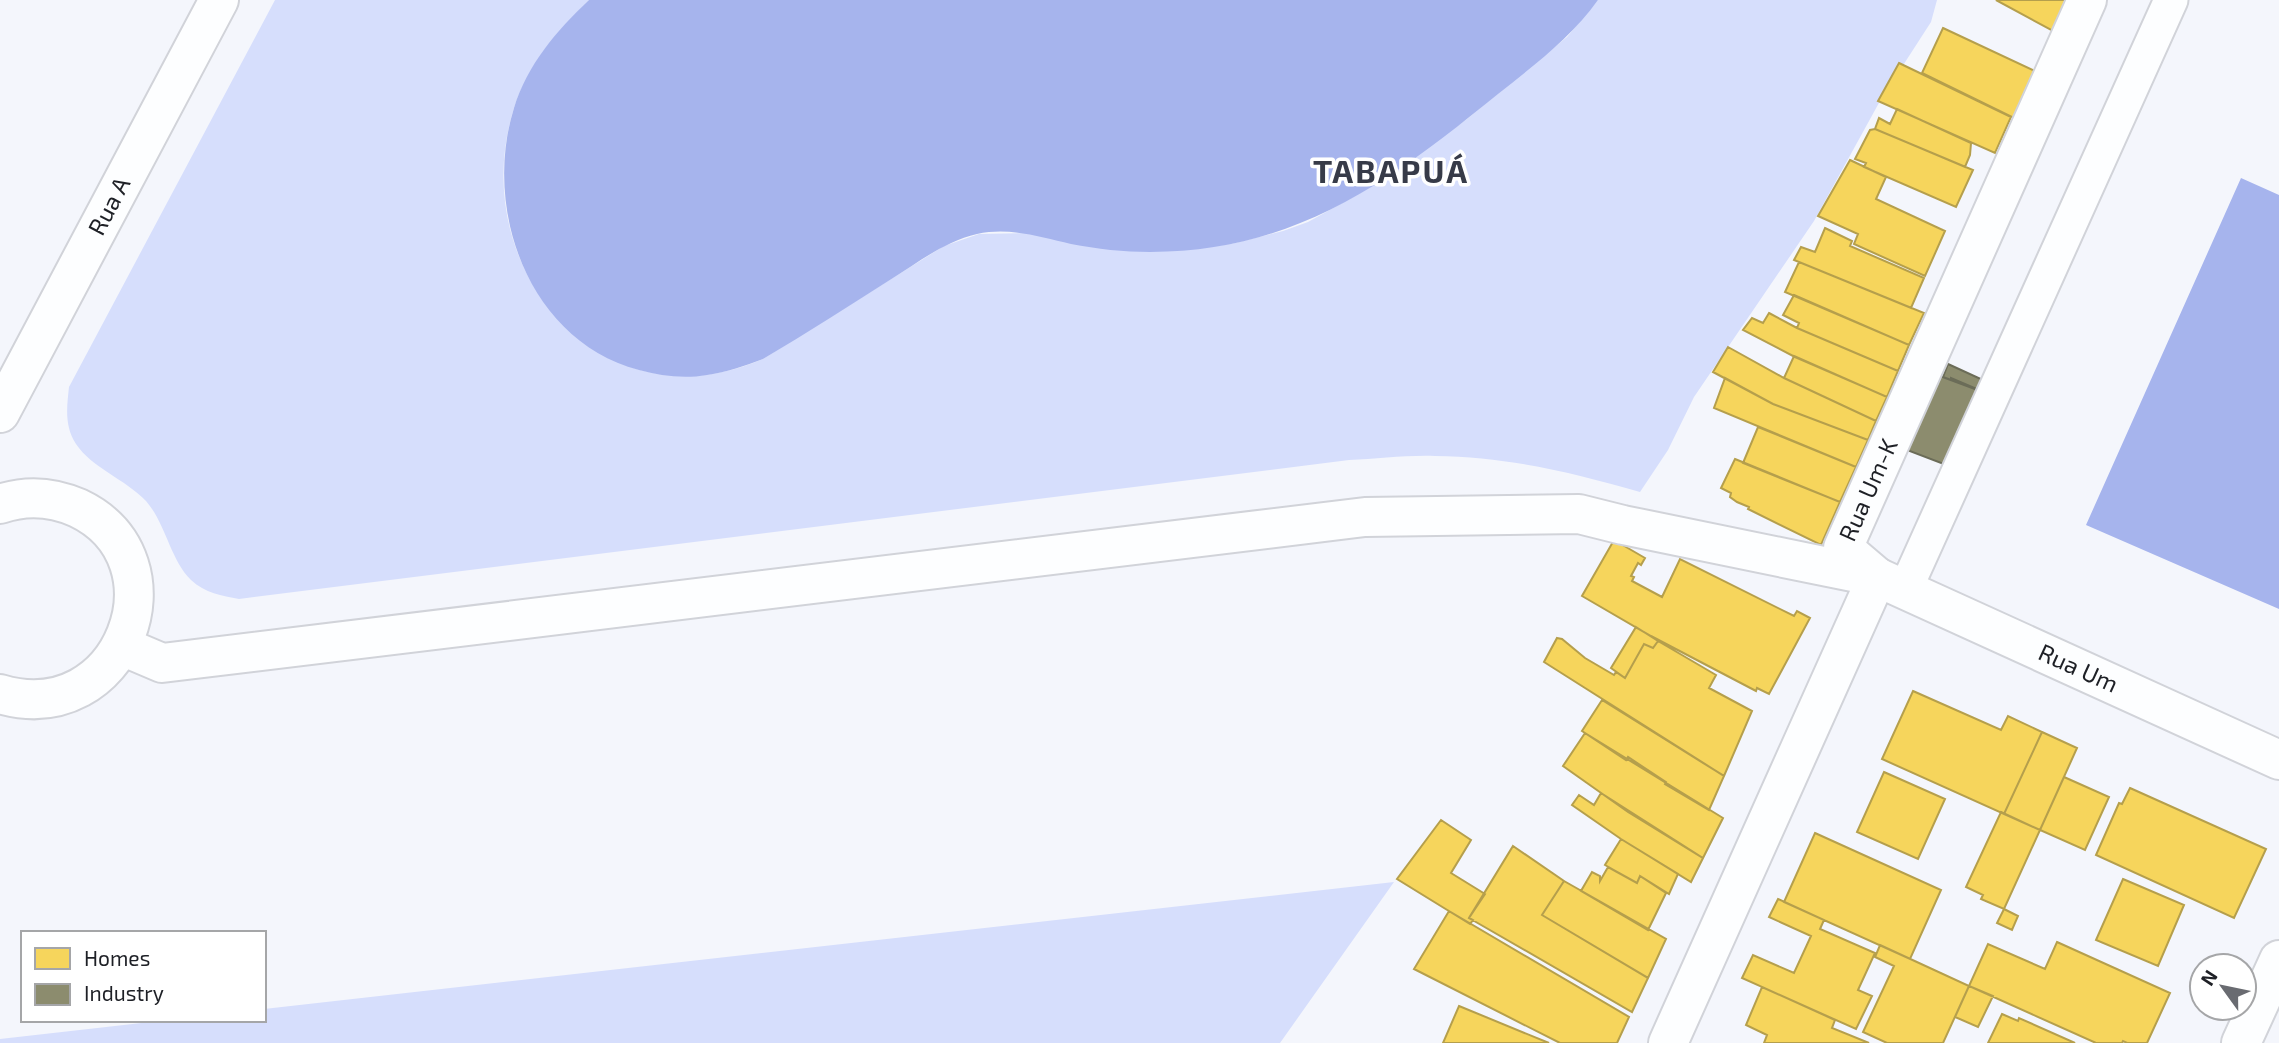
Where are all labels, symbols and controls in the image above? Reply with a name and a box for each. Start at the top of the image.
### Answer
district label: TABAPUÁ [1313,151,1469,189]
street label: Rua A [81,172,136,239]
street label: Rua Um-K [1832,434,1903,545]
street label: Rua Um [2035,637,2123,698]
legend [21,931,266,1022]
text: Homes [84,945,150,970]
north arrow [2188,952,2258,1022]
text: N [2195,965,2222,989]
text: Industry [84,980,164,1005]

